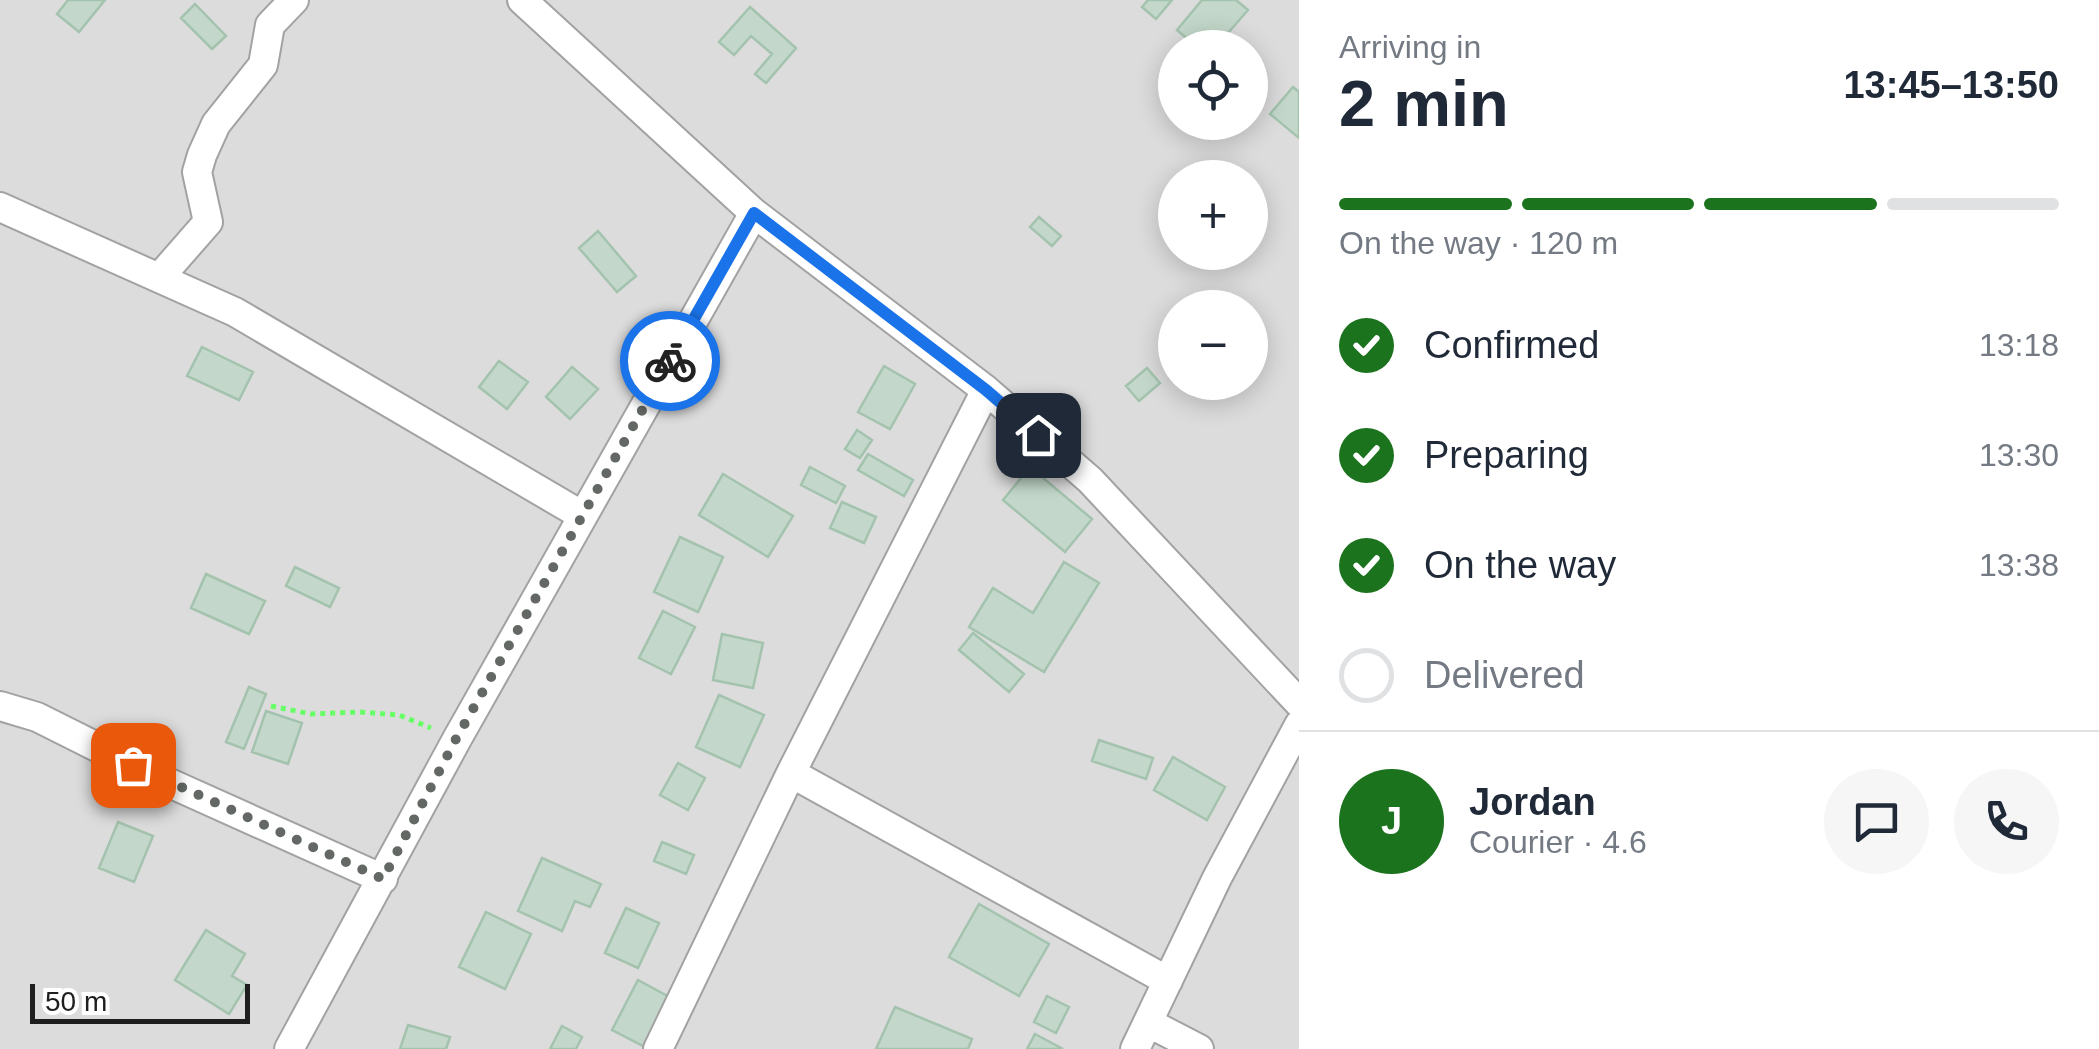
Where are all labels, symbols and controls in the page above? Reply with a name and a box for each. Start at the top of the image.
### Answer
text: Arriving in [1339,29,1481,65]
map controls [1158,30,1268,400]
button: locate [1158,30,1268,140]
text: 13:45–13:50 [1843,64,2059,106]
text: 2 min [1339,67,1509,140]
button: + [1158,160,1268,270]
text: On the way · 120 m [1339,225,1618,261]
button: − [1158,290,1268,400]
courier [620,311,720,411]
icon: check [1339,318,1394,373]
text: Confirmed [1424,324,1599,366]
text: 13:18 [1979,327,2059,363]
icon: bike [643,334,698,389]
pin [996,393,1081,478]
icon: home [1011,408,1066,463]
icon: check [1339,428,1394,483]
text: Preparing [1424,434,1589,476]
text: 13:30 [1979,437,2059,473]
icon: check [1339,538,1394,593]
text: On the way [1424,544,1616,586]
text: 13:38 [1979,547,2059,583]
text: Delivered [1424,654,1585,696]
pin [91,723,176,808]
icon: bag [106,738,161,793]
button: chat [1824,769,1929,874]
button: phone [1954,769,2059,874]
text: Jordan [1469,781,1596,823]
text: J [1381,800,1402,842]
text: Courier · 4.6 [1469,824,1647,860]
scale bar [30,979,250,1024]
text: 50 m [45,986,107,1017]

